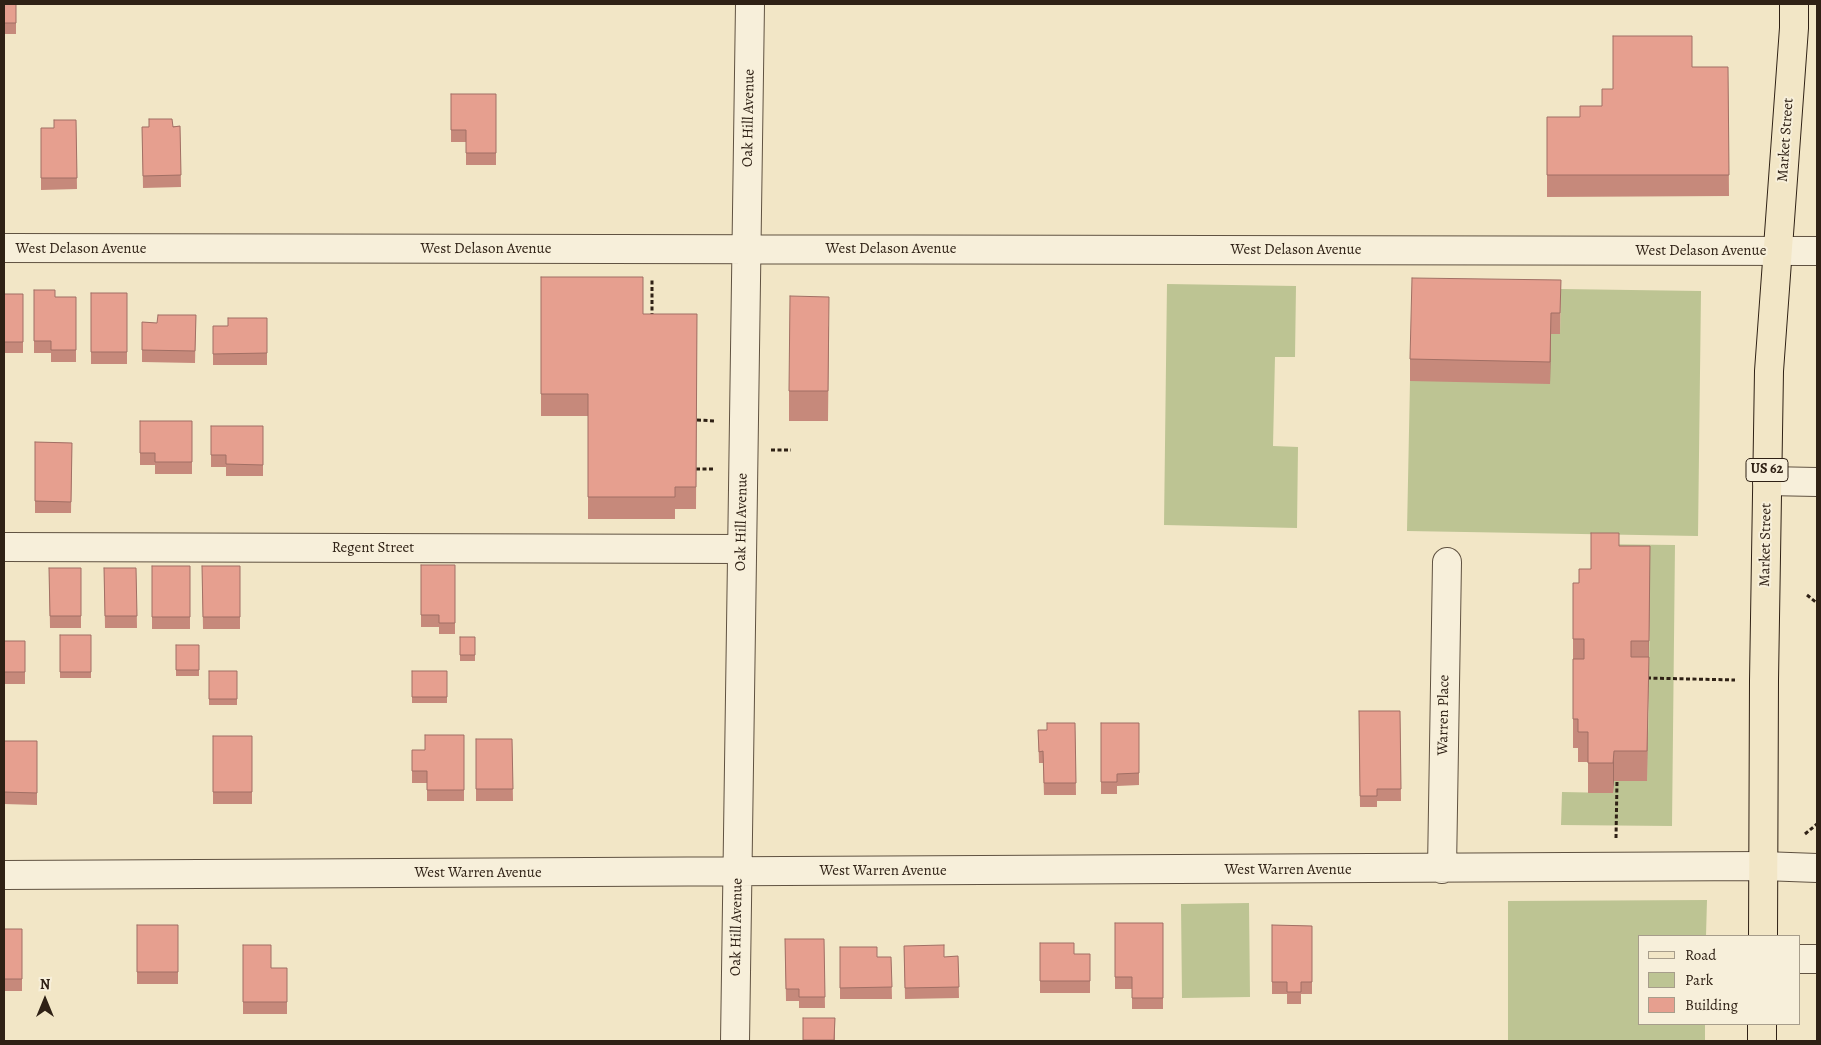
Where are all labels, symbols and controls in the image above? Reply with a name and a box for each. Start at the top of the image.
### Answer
street label: Oak Hill Avenue [739,69,759,167]
street label: Market Street [1774,97,1798,183]
street label: West Delason Avenue [16,240,146,258]
street label: West Delason Avenue [421,240,551,258]
street label: West Delason Avenue [826,240,956,258]
street label: West Delason Avenue [1231,241,1361,259]
street label: West Delason Avenue [1636,242,1766,260]
road number: US 62 [1746,458,1788,482]
street label: Oak Hill Avenue [732,473,752,571]
street label: Market Street [1756,503,1776,587]
street label: Regent Street [332,539,414,557]
street label: Warren Place [1434,674,1454,756]
street label: West Warren Avenue [1224,861,1352,879]
street label: West Warren Avenue [819,862,947,880]
street label: West Warren Avenue [414,864,542,882]
street label: Oak Hill Avenue [727,878,747,976]
legend [1638,935,1801,1025]
text: Road [1685,945,1716,965]
text: Park [1685,970,1713,990]
north arrow [20,975,70,1025]
text: N [40,975,50,994]
text: Building [1685,995,1738,1015]

